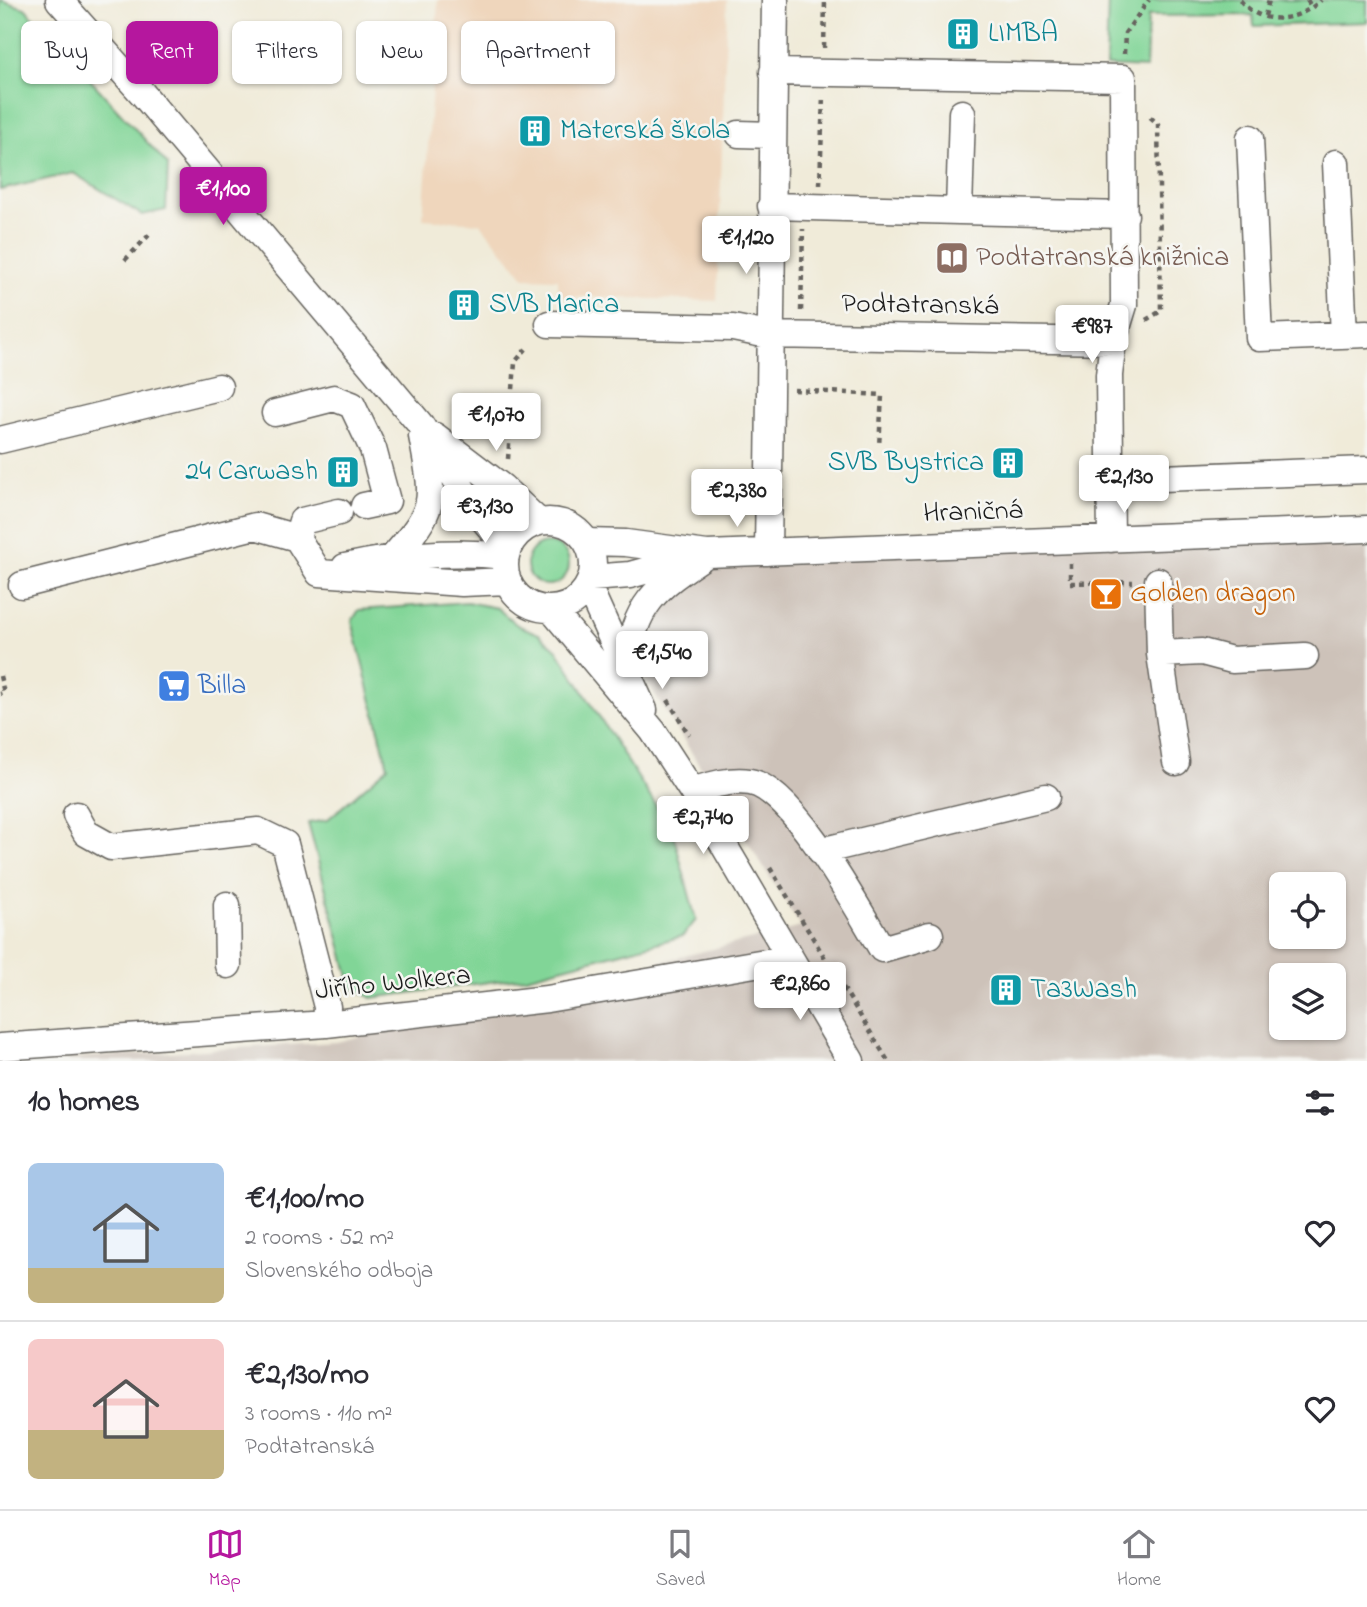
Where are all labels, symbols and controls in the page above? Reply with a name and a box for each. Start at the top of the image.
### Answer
place label: LIMBA [988,14,1058,55]
building icon: LIMBA [944,15,982,53]
chip: Buy [21,21,112,84]
chip: Rent [126,21,218,84]
chip: Filters [232,21,342,84]
chip: New [356,21,447,84]
chip: Apartment [461,21,615,84]
place label: Materská škola [560,111,731,152]
building icon: Materská škola [516,112,554,150]
pin: €1,100 [166,168,280,227]
text: €1,100 [196,173,250,206]
pin: €1,120 [689,216,803,276]
text: €1,120 [718,222,774,255]
place label: Podtatranská knižnica [976,238,1229,279]
library icon: Podtatranská knižnica [933,239,971,277]
street label: Podtatranská [841,284,999,328]
place label: SVB Marica [489,285,619,326]
building icon: SVB Marica [445,286,483,324]
pin: €987 [1051,306,1133,365]
text: €987 [1071,311,1113,344]
pin: €1,070 [439,393,553,453]
text: €1,070 [468,399,524,432]
place label: SVB Bystrica [828,443,984,484]
building icon: SVB Bystrica [989,444,1027,482]
place label: 24 Carwash [185,452,318,493]
building icon: 24 Carwash [324,453,362,491]
pin: €2,130 [1067,456,1181,515]
text: €2,130 [1095,461,1153,494]
pin: €2,380 [680,470,794,529]
text: €2,380 [707,475,767,508]
pin: €3,130 [428,486,542,545]
text: €3,130 [457,491,513,524]
street label: Hraničná [923,491,1023,535]
place label: Golden dragon [1130,574,1296,615]
bar icon: Golden dragon [1087,575,1125,613]
pin: €1,540 [605,632,719,691]
text: €1,540 [632,637,692,670]
place label: Billa [197,666,246,707]
supermarket icon: Billa [155,667,193,705]
pin: €2,740 [646,796,760,856]
text: €2,740 [673,802,733,835]
map controls [1269,872,1346,1040]
button: locate [1269,872,1346,949]
street label: Jiřího Wolkera [313,955,473,1013]
pin: €2,860 [743,962,857,1022]
button: layers [1269,963,1346,1040]
text: €2,860 [770,968,830,1001]
place label: Ta3Wash [1030,970,1137,1011]
building icon: Ta3Wash [987,971,1025,1009]
text: 10 homes [28,1081,140,1125]
icon: filters [1301,1084,1339,1122]
text: €1,100/mo [245,1178,364,1222]
icon: home [84,1191,168,1275]
icon: heart [1301,1214,1339,1252]
text: 2 rooms · 52 m² [245,1222,394,1255]
text: Slovenského odboja [245,1255,433,1288]
text: €2,130/mo [245,1354,369,1398]
icon: home [84,1367,168,1451]
icon: heart [1301,1390,1339,1428]
text: 3 rooms · 110 m² [245,1398,392,1431]
text: Podtatranská [245,1431,374,1464]
tab: Map [206,1525,244,1594]
tab: Saved [656,1525,705,1594]
tab: Home [1117,1525,1161,1594]

